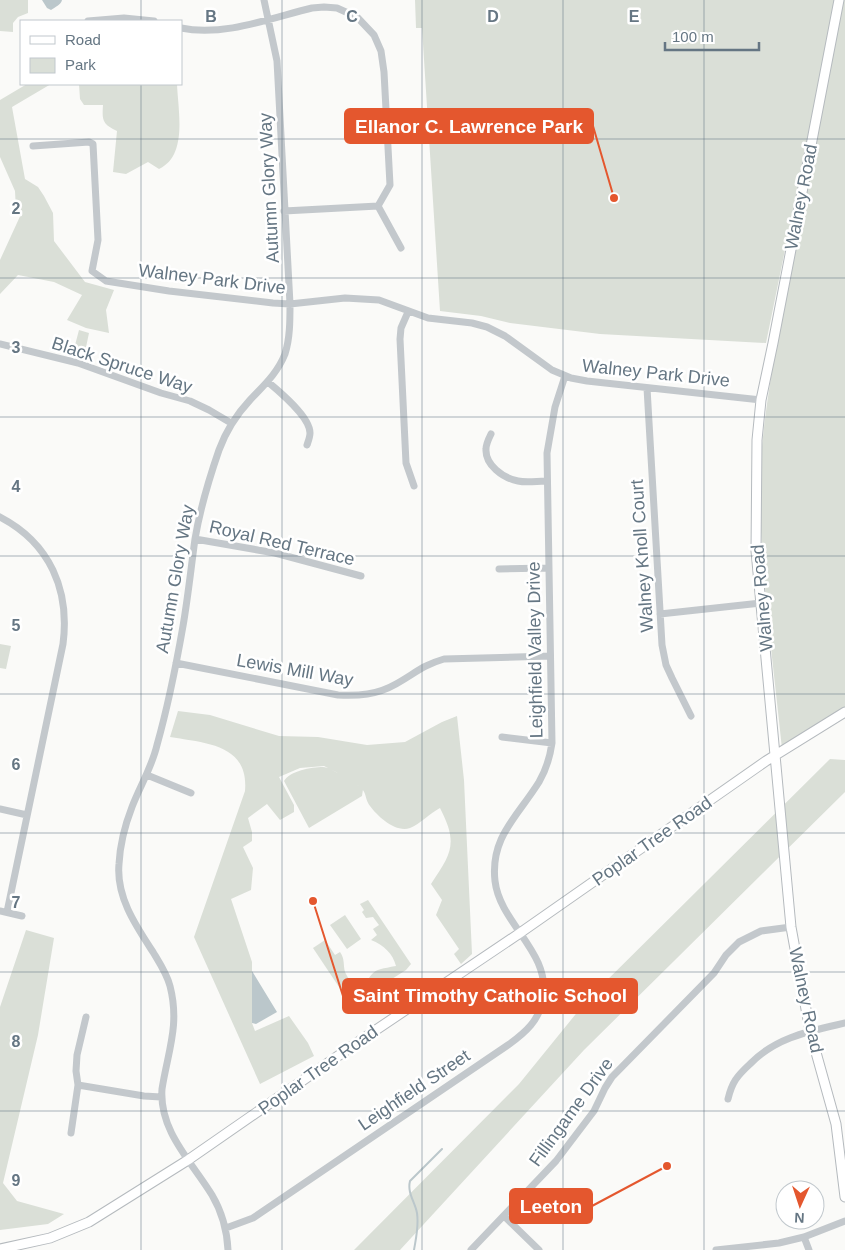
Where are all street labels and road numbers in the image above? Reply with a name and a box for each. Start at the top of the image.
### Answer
street label: Autumn Glory Way [255,112,283,264]
street label: Walney Road [781,142,821,252]
street label: Walney Park Drive [137,260,287,298]
street label: Black Spruce Way [49,333,195,397]
street label: Walney Park Drive [581,355,731,391]
street label: Walney Knoll Court [627,479,657,633]
street label: Autumn Glory Way [152,503,198,655]
street label: Royal Red Terrace [207,517,357,569]
street label: Walney Road [747,544,777,652]
street label: Leighfield Valley Drive [523,561,547,739]
street label: Lewis Mill Way [235,650,355,690]
street label: Poplar Tree Road [588,792,716,890]
street label: Walney Road [785,945,827,1055]
street label: Poplar Tree Road [254,1021,382,1119]
street label: Leighfield Street [354,1045,474,1135]
street label: Fillingame Drive [525,1054,617,1170]

